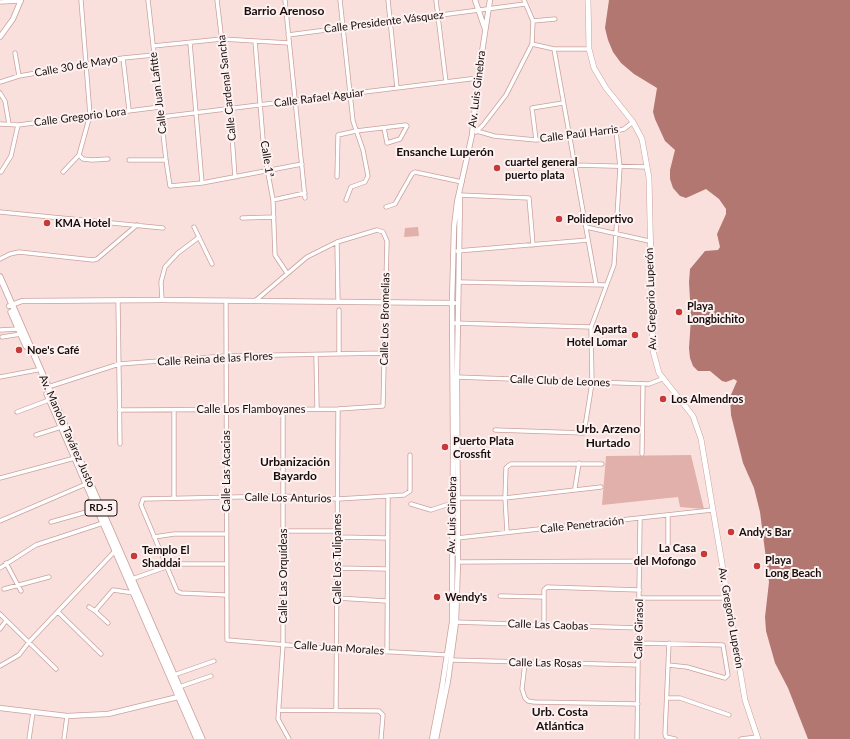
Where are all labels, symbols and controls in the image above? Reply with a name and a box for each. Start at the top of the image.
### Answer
district label: Barrio Arenoso [244,4,324,18]
street label: Calle Presidente Vásquez [323,8,445,36]
street label: Calle Cardenal Sancha [215,34,239,142]
street label: Av. Luis Ginebra [466,50,488,128]
street label: Calle Juan Lafitte [146,51,170,135]
street label: Calle 30 de Mayo [33,52,119,80]
street label: Calle Rafael Aguiar [273,86,365,110]
street label: Calle Gregorio Lora [33,105,127,129]
street label: Calle Paúl Harris [539,123,619,145]
street label: Calle 1ª [258,140,276,178]
district label: Ensanche Luperón [396,145,494,159]
place label: cuartel general puerto plata [505,155,578,181]
marker: cuartel general puerto plata [492,163,502,173]
place label: Polideportivo [567,212,633,226]
marker: Polideportivo [554,214,564,224]
place label: KMA Hotel [55,216,110,230]
marker: KMA Hotel [42,218,52,228]
street label: Av. Gregorio Luperón [643,248,659,350]
street label: Calle Los Bromelias [378,272,392,366]
place label: Playa Longbichito [687,299,744,325]
marker: Playa Longbichito [674,307,684,317]
place label: Aparta Hotel Lomar [567,322,627,348]
marker: Aparta Hotel Lomar [630,330,640,340]
place label: Noe's Café [27,343,79,357]
marker: Noe's Café [14,345,24,355]
street label: Calle Reina de las Flores [157,349,273,369]
street label: Av. Manolo Tavárez Justo [36,373,98,489]
street label: Calle Club de Leones [510,373,610,389]
place label: Los Almendros [671,392,743,406]
marker: Los Almendros [658,394,668,404]
street label: Calle Los Flamboyanes [197,402,305,416]
district label: Urb. Arzeno Hurtado [576,422,640,450]
street label: Calle Las Acacias [219,430,233,512]
place label: Puerto Plata Crossfit [453,434,514,460]
marker: Puerto Plata Crossfit [440,442,450,452]
district label: Urbanización Bayardo [260,455,330,483]
street label: Av. Luis Ginebra [445,476,459,554]
street label: Calle Los Anturios [244,491,332,505]
road number: RD-5 [85,500,117,516]
street label: Calle Los Tulipanes [330,514,344,604]
street label: Calle Penetración [539,514,625,536]
place label: Andy's Bar [739,525,791,539]
marker: Andy's Bar [726,527,736,537]
street label: Calle Las Orquídeas [276,529,290,623]
place label: La Casa del Mofongo [634,541,696,567]
place label: Templo El Shaddai [142,543,189,569]
marker: La Casa del Mofongo [699,549,709,559]
marker: Templo El Shaddai [129,551,139,561]
place label: Playa Long Beach [765,553,822,579]
marker: Playa Long Beach [752,561,762,571]
street label: Av. Gregorio Luperón [716,566,746,670]
place label: Wendy's [445,590,487,604]
marker: Wendy's [432,592,442,602]
street label: Calle Girasol [632,599,646,659]
street label: Calle Las Caobas [507,617,589,633]
street label: Calle Juan Morales [293,638,385,658]
street label: Calle Las Rosas [508,656,582,670]
district label: Urb. Costa Atlántica [532,705,588,733]

